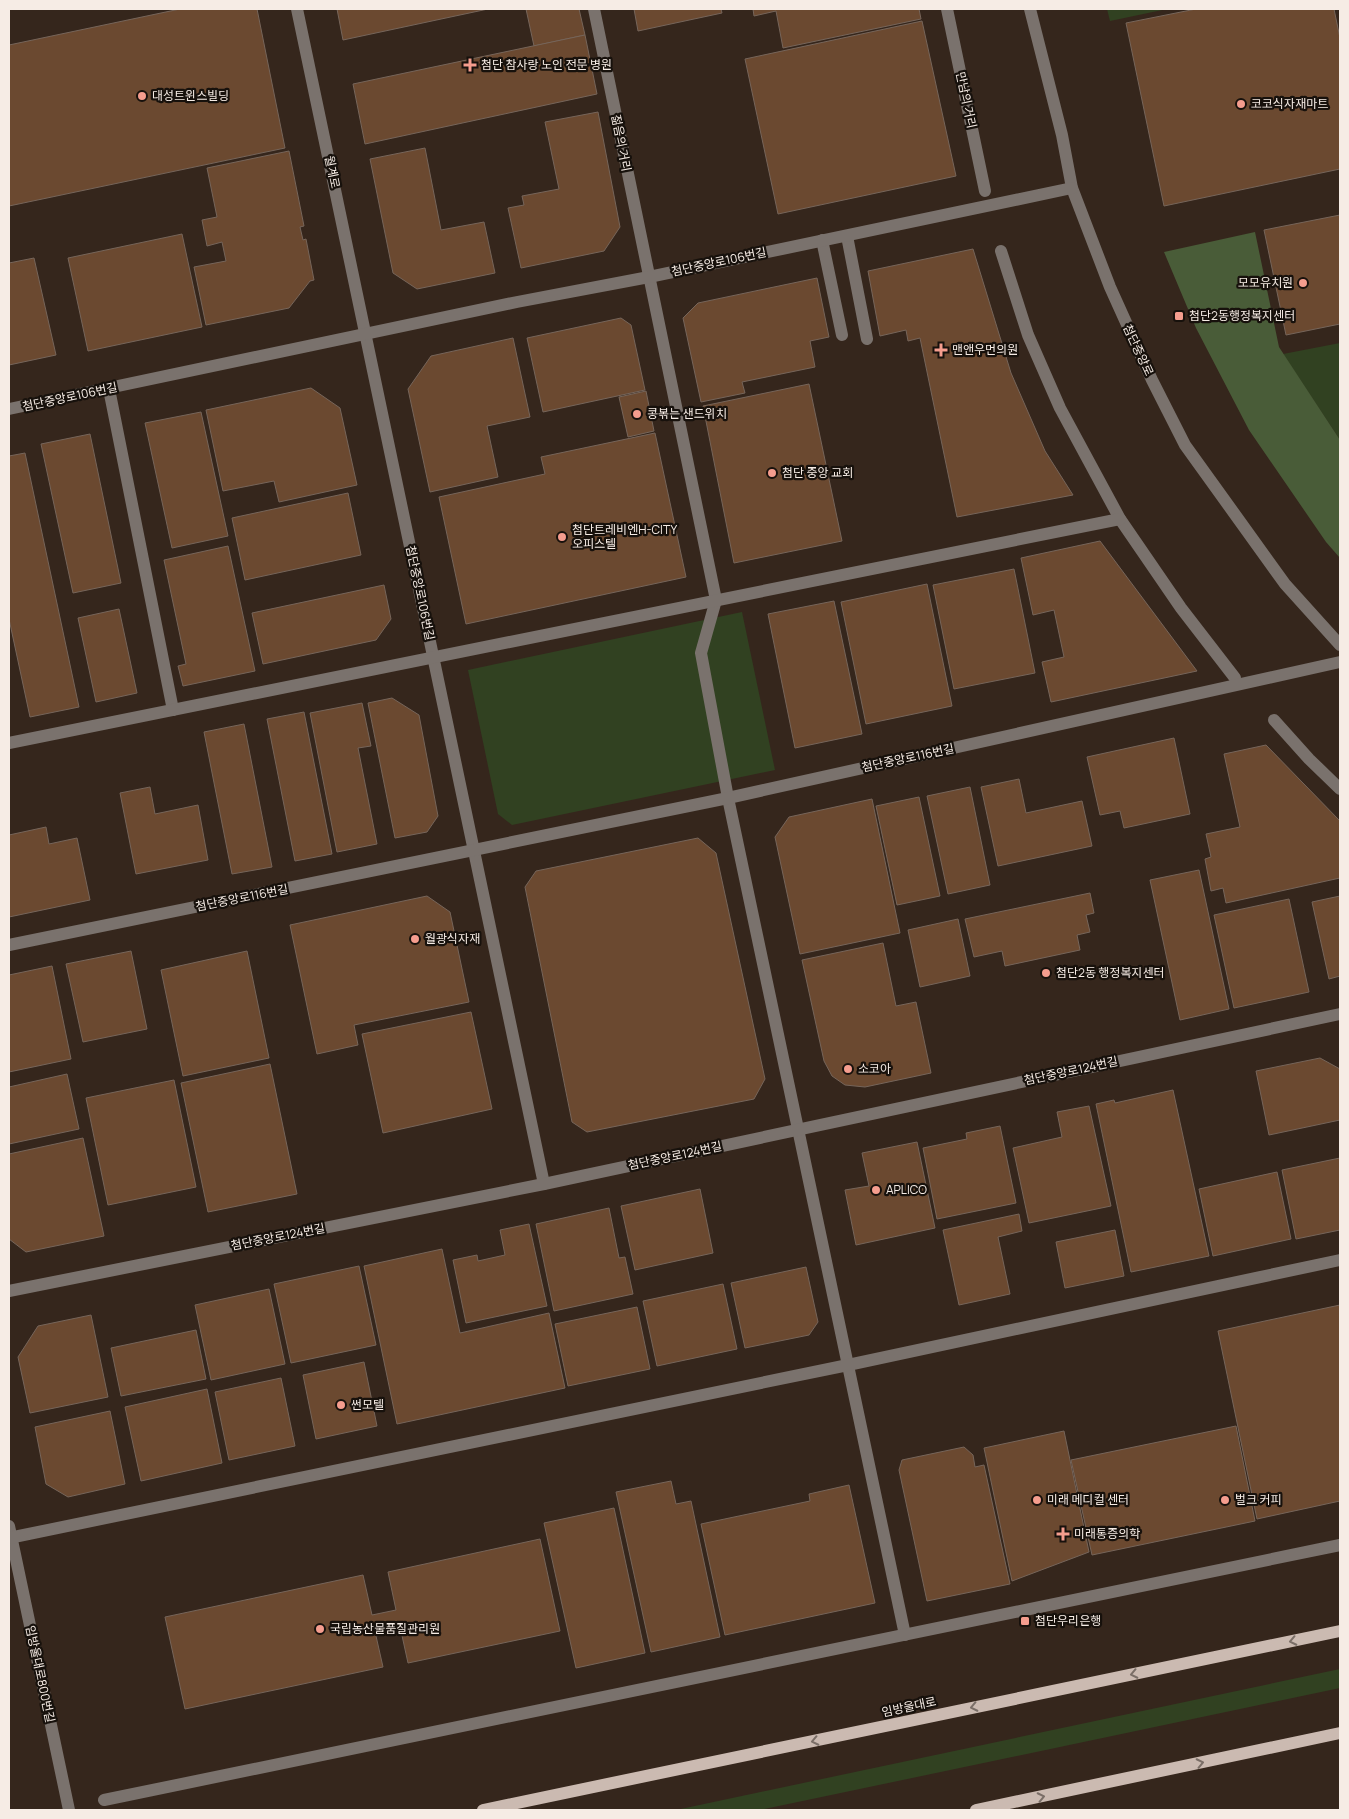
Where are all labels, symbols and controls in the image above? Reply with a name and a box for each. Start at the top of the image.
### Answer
place label: 첨단 참사랑 노인 전문 병원 [481,56,612,73]
marker: 첨단 참사랑 노인 전문 병원 [463,58,477,72]
street label: 만남의 거리 [952,70,981,130]
place label: 대성트윈스빌딩 [152,87,229,104]
marker: 대성트윈스빌딩 [136,90,148,102]
place label: 코코식자재마트 [1251,95,1328,112]
marker: 코코식자재마트 [1235,98,1247,110]
street label: 젊음의 거리 [608,113,635,173]
street label: 월계로 [321,154,344,190]
street label: 첨단중앙로106번길 [670,243,768,280]
place label: 모모유치원 [1238,274,1293,291]
marker: 모모유치원 [1297,277,1309,289]
place label: 첨단2동행정복지센터 [1189,307,1295,324]
marker: 첨단2동행정복지센터 [1173,310,1185,322]
street label: 첨단중앙로 [1119,321,1158,378]
place label: 맨앤우먼의원 [952,341,1018,358]
marker: 맨앤우먼의원 [934,343,948,357]
street label: 첨단중앙로106번길 [21,378,119,415]
place label: 콩볶는 샌드위치 [647,405,727,422]
marker: 콩볶는 샌드위치 [631,408,643,420]
place label: 첨단 중앙 교회 [782,464,853,481]
marker: 첨단 중앙 교회 [766,467,778,479]
place label: 첨단트레비엔H-CITY 오피스텔 [572,521,677,552]
marker: 첨단트레비엔H-CITY 오피스텔 [556,531,568,543]
street label: 첨단중앙로106번길 [402,544,439,642]
street label: 첨단중앙로116번길 [860,739,956,776]
street label: 첨단중앙로116번길 [194,880,290,915]
place label: 월광식자재 [425,930,480,947]
marker: 월광식자재 [409,933,421,945]
place label: 첨단2동 행정복지센터 [1056,964,1165,981]
marker: 첨단2동 행정복지센터 [1040,967,1052,979]
street label: 첨단중앙로124번길 [1022,1052,1119,1089]
place label: 소코아 [858,1060,891,1077]
marker: 소코아 [842,1063,854,1075]
street label: 첨단중앙로124번길 [626,1137,723,1174]
place label: APLICO [886,1181,927,1198]
marker: APLICO [870,1184,882,1196]
street label: 첨단중앙로124번길 [229,1219,326,1254]
place label: 썬모텔 [351,1396,384,1413]
marker: 썬모텔 [335,1399,347,1411]
place label: 미래 메디컬 센터 [1047,1491,1129,1508]
place label: 벌크 커피 [1235,1491,1282,1508]
marker: 미래 메디컬 센터 [1031,1494,1043,1506]
marker: 벌크 커피 [1219,1494,1231,1506]
place label: 미래통증의학 [1074,1525,1140,1542]
marker: 미래통증의학 [1056,1527,1070,1541]
place label: 첨단우리은행 [1035,1612,1101,1629]
marker: 첨단우리은행 [1019,1615,1031,1627]
place label: 국립농산물품질관리원 [330,1620,440,1637]
marker: 국립농산물품질관리원 [314,1623,326,1635]
street label: 임방울대로800번길 [22,1624,59,1724]
one-way arrow [1288,1635,1297,1645]
one-way arrow [1129,1668,1138,1679]
street label: 임방울대로 [880,1692,938,1721]
one-way arrow [970,1702,979,1712]
one-way arrow [811,1735,820,1745]
one-way arrow [1196,1758,1204,1769]
one-way arrow [1037,1792,1045,1802]

